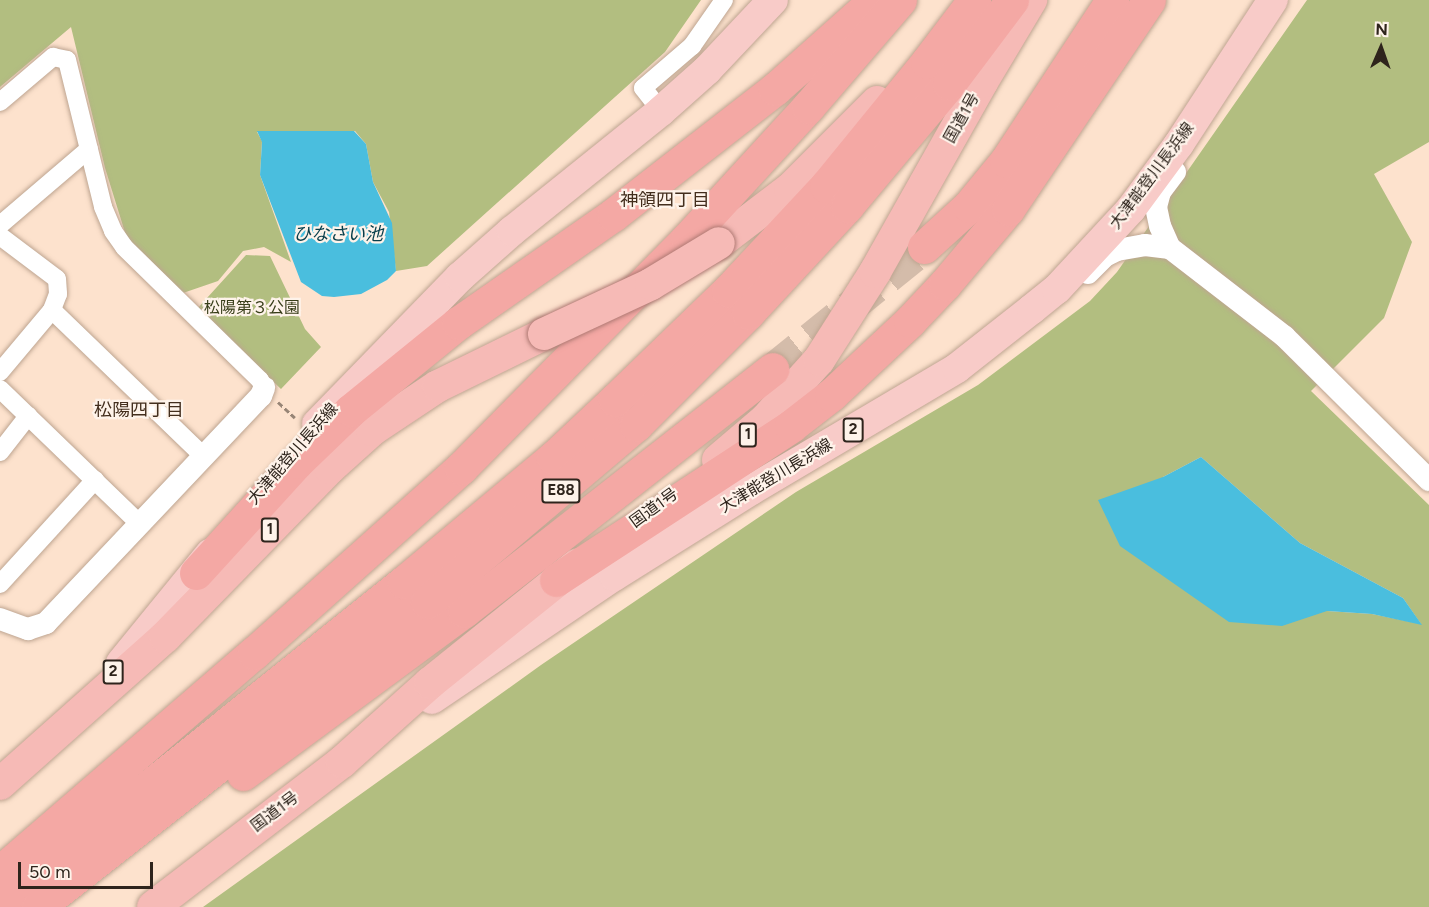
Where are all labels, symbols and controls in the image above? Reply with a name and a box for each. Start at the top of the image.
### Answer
north arrow [1351,18,1411,78]
text: N [1375,20,1388,39]
street label: 国道1号 [940,89,984,147]
street label: 大津能登川長浜線 [1106,119,1198,233]
district label: 神領四丁目 [620,189,710,211]
water label: ひなさい池 [293,223,383,245]
park label: 松陽第３公園 [204,298,300,318]
district label: 松陽四丁目 [94,399,184,421]
street label: 大津能登川長浜線 [244,399,342,509]
road number: 2 [842,418,864,442]
road number: 1 [738,423,758,447]
street label: 大津能登川長浜線 [716,435,836,517]
road number: E88 [540,479,582,503]
street label: 国道1号 [626,484,682,532]
road number: 1 [260,518,280,542]
road number: 2 [102,660,124,684]
street label: 国道1号 [247,788,303,836]
scale bar [21,850,156,888]
text: 50 m [29,861,71,883]

